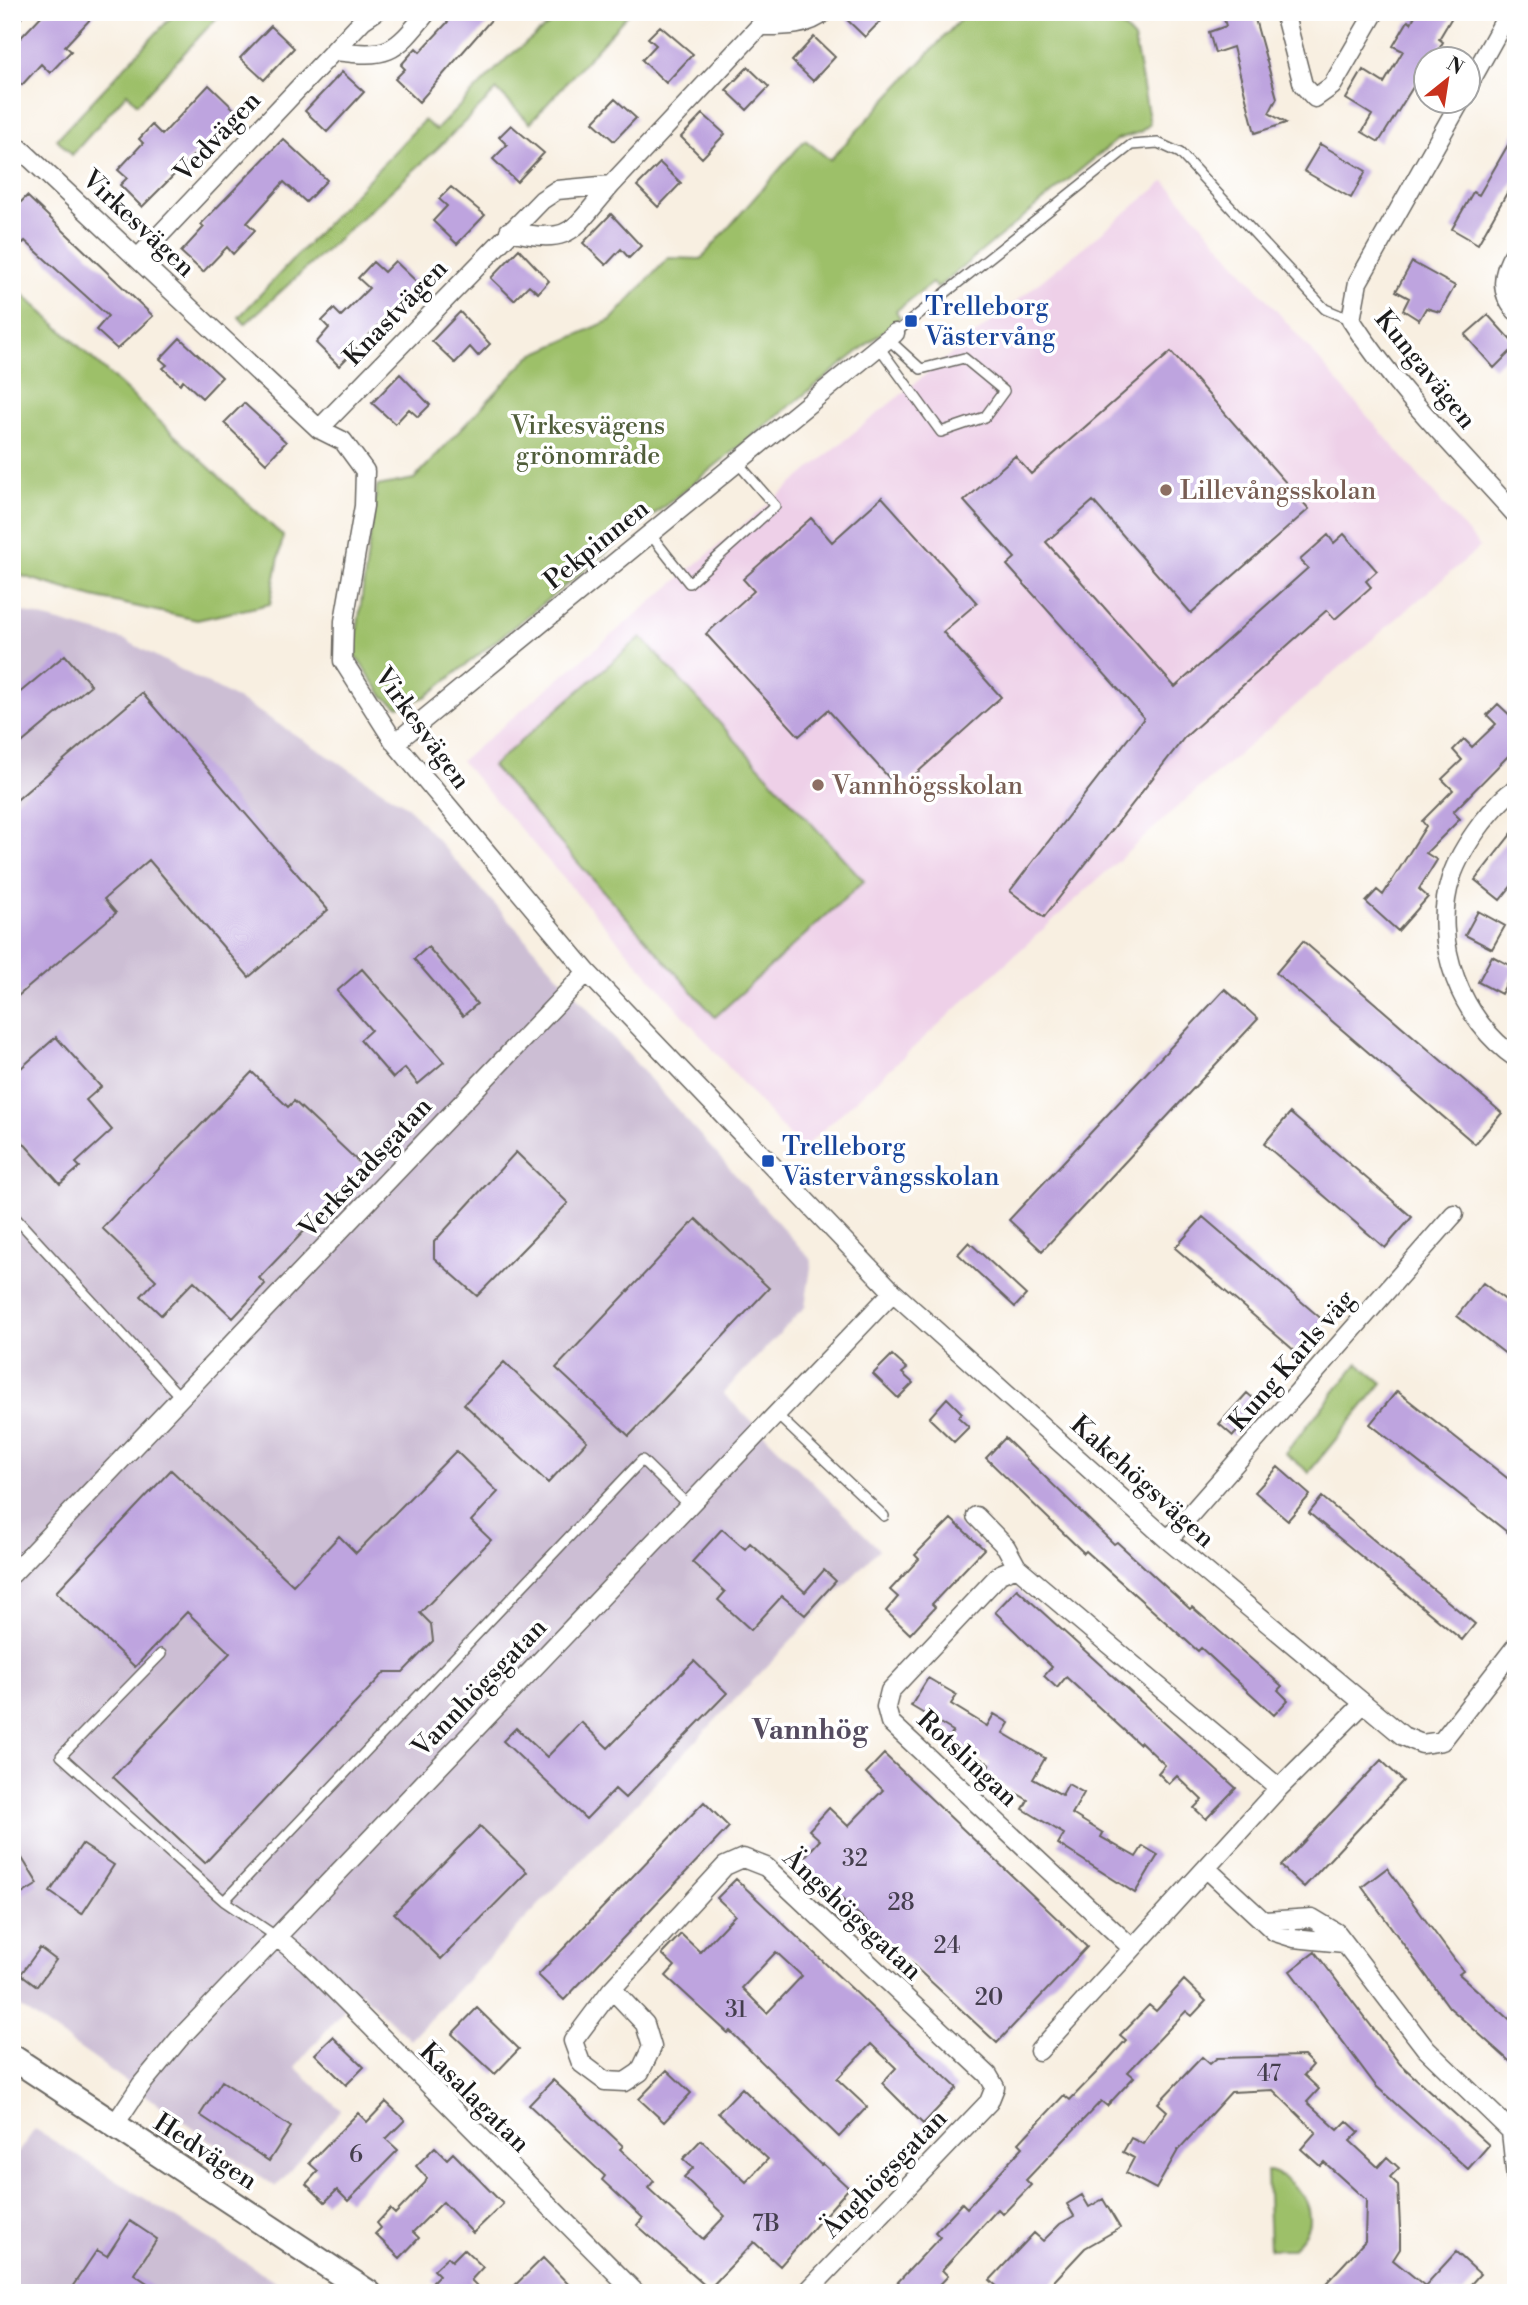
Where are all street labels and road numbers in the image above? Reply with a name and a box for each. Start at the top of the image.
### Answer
street label: Vedvägen [167,85,268,189]
street label: Virkesvägen [74,163,201,284]
street label: Knastvägen [337,253,455,373]
street label: Kungavägen [1368,304,1483,436]
street label: Pekpinnen [538,493,656,597]
street label: Virkesvägen [367,661,477,796]
street label: Verkstadsgatan [292,1091,439,1245]
street label: Kung Karls väg [1222,1283,1362,1438]
street label: Kakehögsvägen [1064,1409,1221,1555]
street label: Vannhögsgatan [405,1612,554,1764]
street label: Rotslingan [910,1704,1025,1814]
street label: Ängshögsgatan [776,1841,929,1987]
street label: Kasalagatan [412,2036,536,2160]
street label: Änghögsgatan [814,2102,954,2245]
street label: Hedvägen [148,2107,263,2197]

